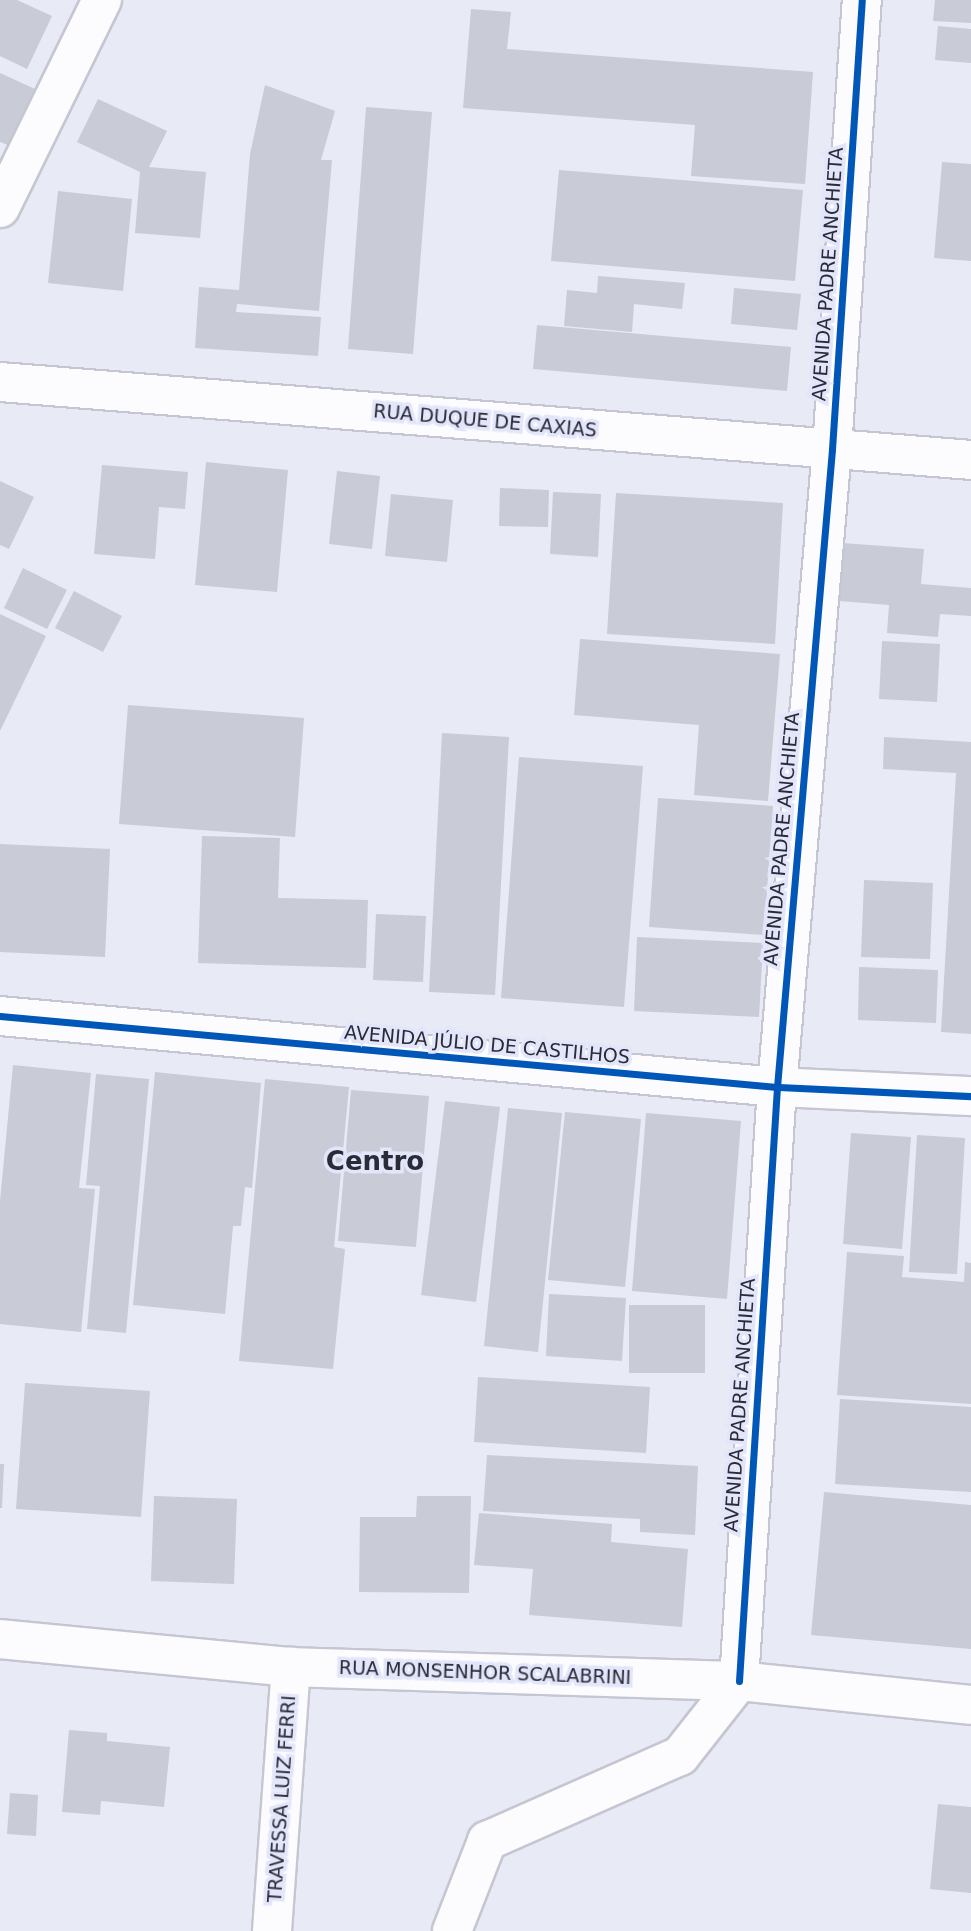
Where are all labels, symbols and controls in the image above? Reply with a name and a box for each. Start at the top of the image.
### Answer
street label: AVENIDA PADRE ANCHIETA [808,146,848,402]
street label: RUA DUQUE DE CAXIAS [372,400,598,442]
street label: AVENIDA PADRE ANCHIETA [760,711,804,967]
street label: AVENIDA JÚLIO DE CASTILHOS [343,1021,631,1069]
district label: Centro [326,1146,424,1178]
street label: AVENIDA PADRE ANCHIETA [720,1277,760,1533]
street label: RUA MONSENHOR SCALABRINI [338,1657,632,1689]
street label: TRAVESSA LUIZ FERRI [263,1695,301,1903]

